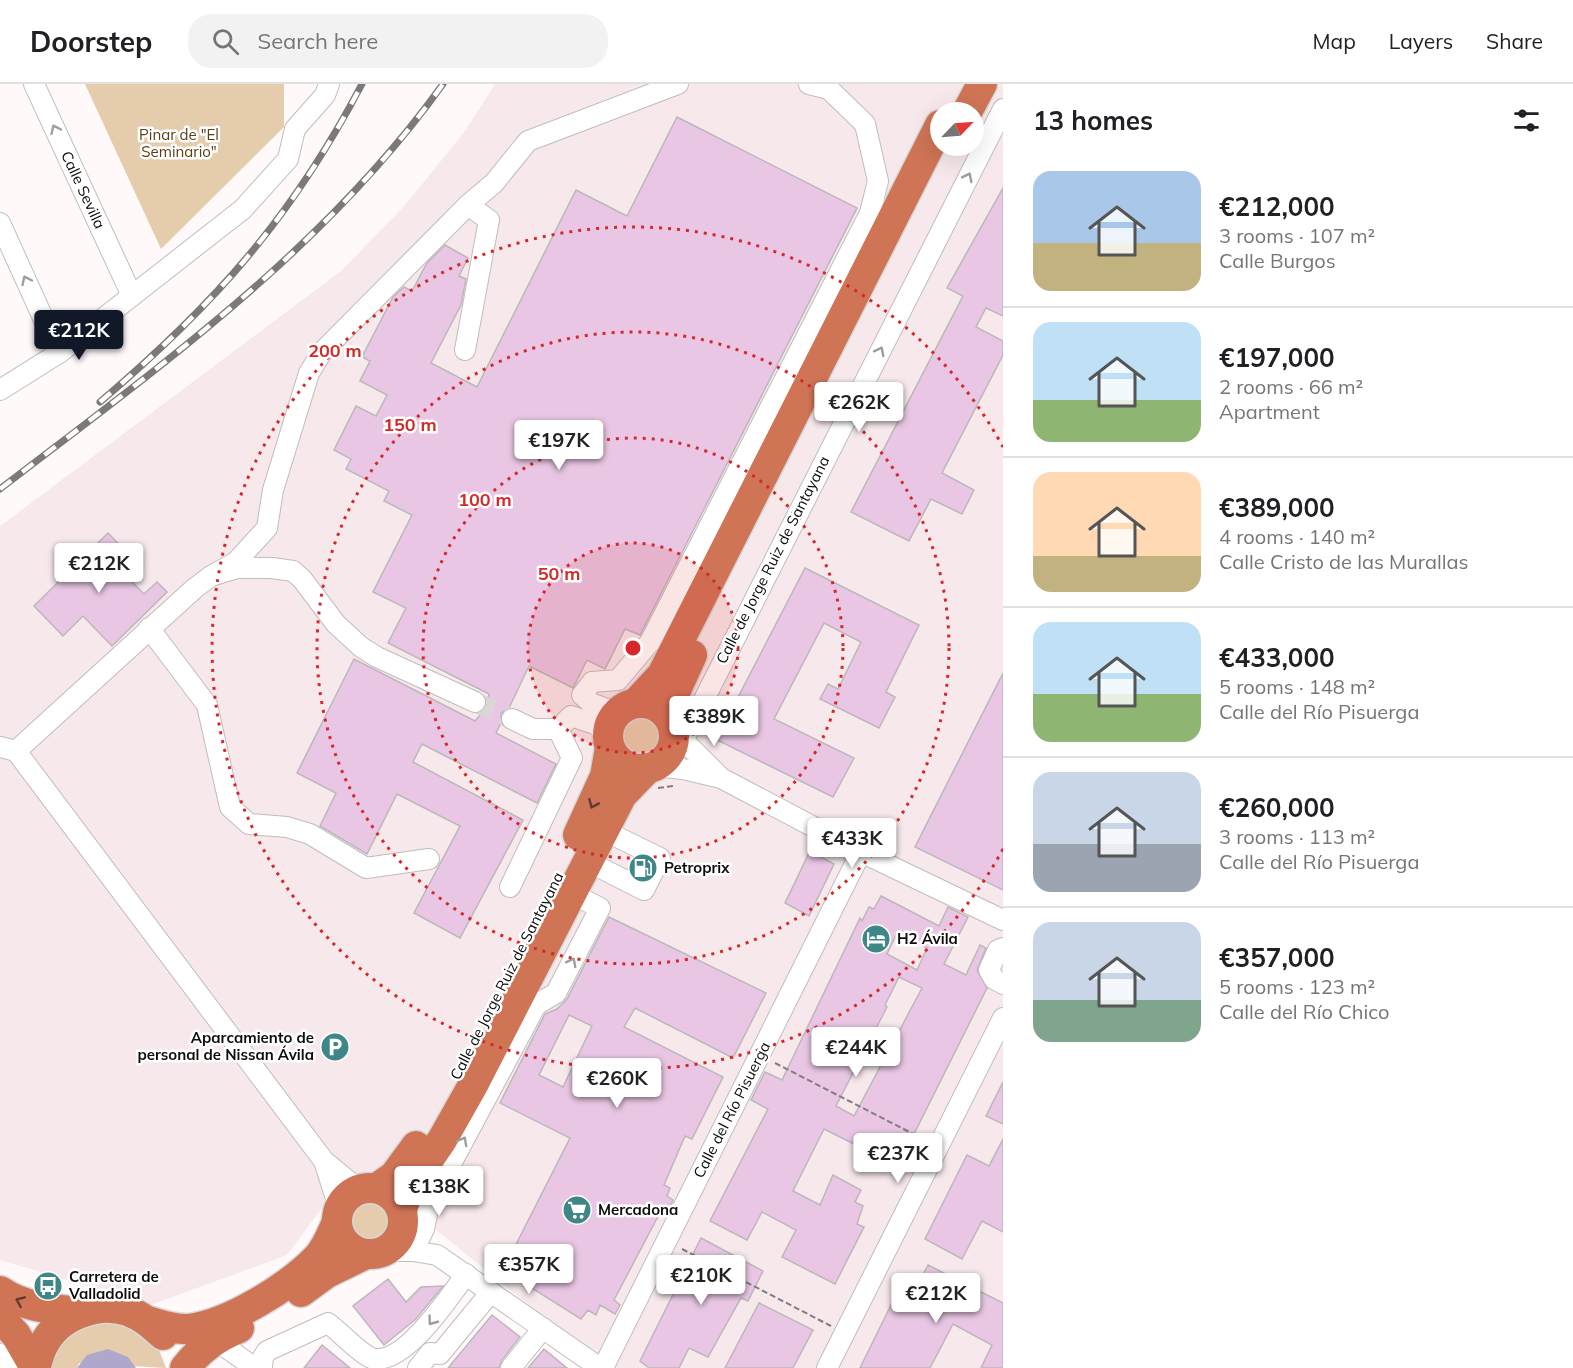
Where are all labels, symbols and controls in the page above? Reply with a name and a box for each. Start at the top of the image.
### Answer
search box [188,14,608,68]
text: Doorstep [30,24,152,59]
icon: search [209,25,242,58]
text: Search here [257,27,378,55]
text: Map [1313,28,1356,54]
text: Layers [1389,28,1453,54]
text: Share [1486,28,1543,54]
north arrow [930,102,984,156]
map controls [930,102,984,156]
text: 13 homes [1033,104,1153,137]
icon: filters [1510,104,1543,137]
one-way arrow [50,124,62,135]
park label: Pinar de "El Seminario" [139,125,219,161]
street label: Calle Sevilla [57,148,110,232]
one-way arrow [961,173,972,184]
text: €212,000 [1219,190,1335,223]
icon: home [1081,195,1153,267]
text: 3 rooms · 107 m² [1219,223,1375,248]
text: Calle Burgos [1219,248,1336,273]
one-way arrow [22,276,34,287]
pin: €212K [37,310,121,361]
text: €212K [48,317,110,342]
text: 200 m [308,339,362,362]
text: €197,000 [1219,341,1335,374]
one-way arrow [872,346,884,357]
icon: home [1081,346,1153,418]
text: 2 rooms · 66 m² [1219,374,1363,399]
pin: €262K [817,382,901,433]
text: €262K [828,389,890,414]
text: Apartment [1219,399,1320,424]
text: 150 m [383,413,437,436]
pin: €197K [517,420,601,471]
text: €197K [528,427,590,452]
street label: Calle de Jorge Ruiz de Santayana [712,453,833,667]
text: 100 m [458,488,512,511]
text: €389,000 [1219,491,1335,524]
icon: home [1081,496,1153,568]
text: 4 rooms · 140 m² [1219,524,1375,549]
pin: €212K [57,543,141,594]
text: Calle Cristo de las Murallas [1219,549,1468,574]
text: €212K [68,550,130,575]
text: 50 m [538,562,580,585]
centre of rings [623,638,643,658]
text: €433,000 [1219,641,1335,674]
icon: home [1081,646,1153,718]
text: 5 rooms · 148 m² [1219,674,1375,699]
pin: €389K [672,696,756,747]
text: Calle del Río Pisuerga [1219,699,1419,724]
text: €389K [683,703,745,728]
text: €260,000 [1219,791,1335,824]
icon: home [1081,796,1153,868]
one-way arrow [588,797,600,808]
pin: €433K [810,818,894,869]
text: 3 rooms · 113 m² [1219,824,1375,849]
text: €433K [821,825,883,850]
text: Calle del Río Pisuerga [1219,849,1419,874]
fuel station icon: Petroprix [627,852,659,884]
place label: Petroprix [664,858,730,877]
street label: Calle de Jorge Ruiz de Santayana [446,869,567,1083]
hotel icon: H2 Ávila [860,923,892,955]
place label: H2 Ávila [897,929,958,948]
text: €357,000 [1219,941,1335,974]
icon: home [1081,946,1153,1018]
one-way arrow [565,957,576,968]
text: 5 rooms · 123 m² [1219,974,1375,999]
text: Calle del Río Chico [1219,999,1389,1024]
pin: €244K [814,1027,898,1078]
place label: Aparcamiento de personal de Nissan Ávila [137,1028,314,1064]
parking icon: Aparcamiento de personal de Nissan Ávila [319,1031,351,1063]
text: €244K [825,1034,887,1059]
street label: Calle del Río Pisuerga [689,1039,774,1181]
pin: €260K [575,1058,659,1109]
text: €260K [586,1065,648,1090]
pin: €237K [856,1133,940,1184]
one-way arrow [456,1137,467,1147]
text: €237K [867,1140,929,1165]
pin: €138K [397,1166,481,1217]
text: €138K [408,1173,470,1198]
supermarket icon: Mercadona [561,1194,593,1226]
place label: Mercadona [598,1200,678,1219]
pin: €357K [487,1244,571,1295]
text: €357K [498,1251,560,1276]
pin: €210K [659,1255,743,1306]
text: €210K [670,1262,732,1287]
place label: Carretera de Valladolid [68,1267,159,1303]
bus stop icon: Carretera de Valladolid [32,1270,64,1302]
pin: €212K [894,1273,978,1324]
text: €212K [905,1280,967,1305]
one-way arrow [15,1296,26,1308]
one-way arrow [428,1315,439,1326]

